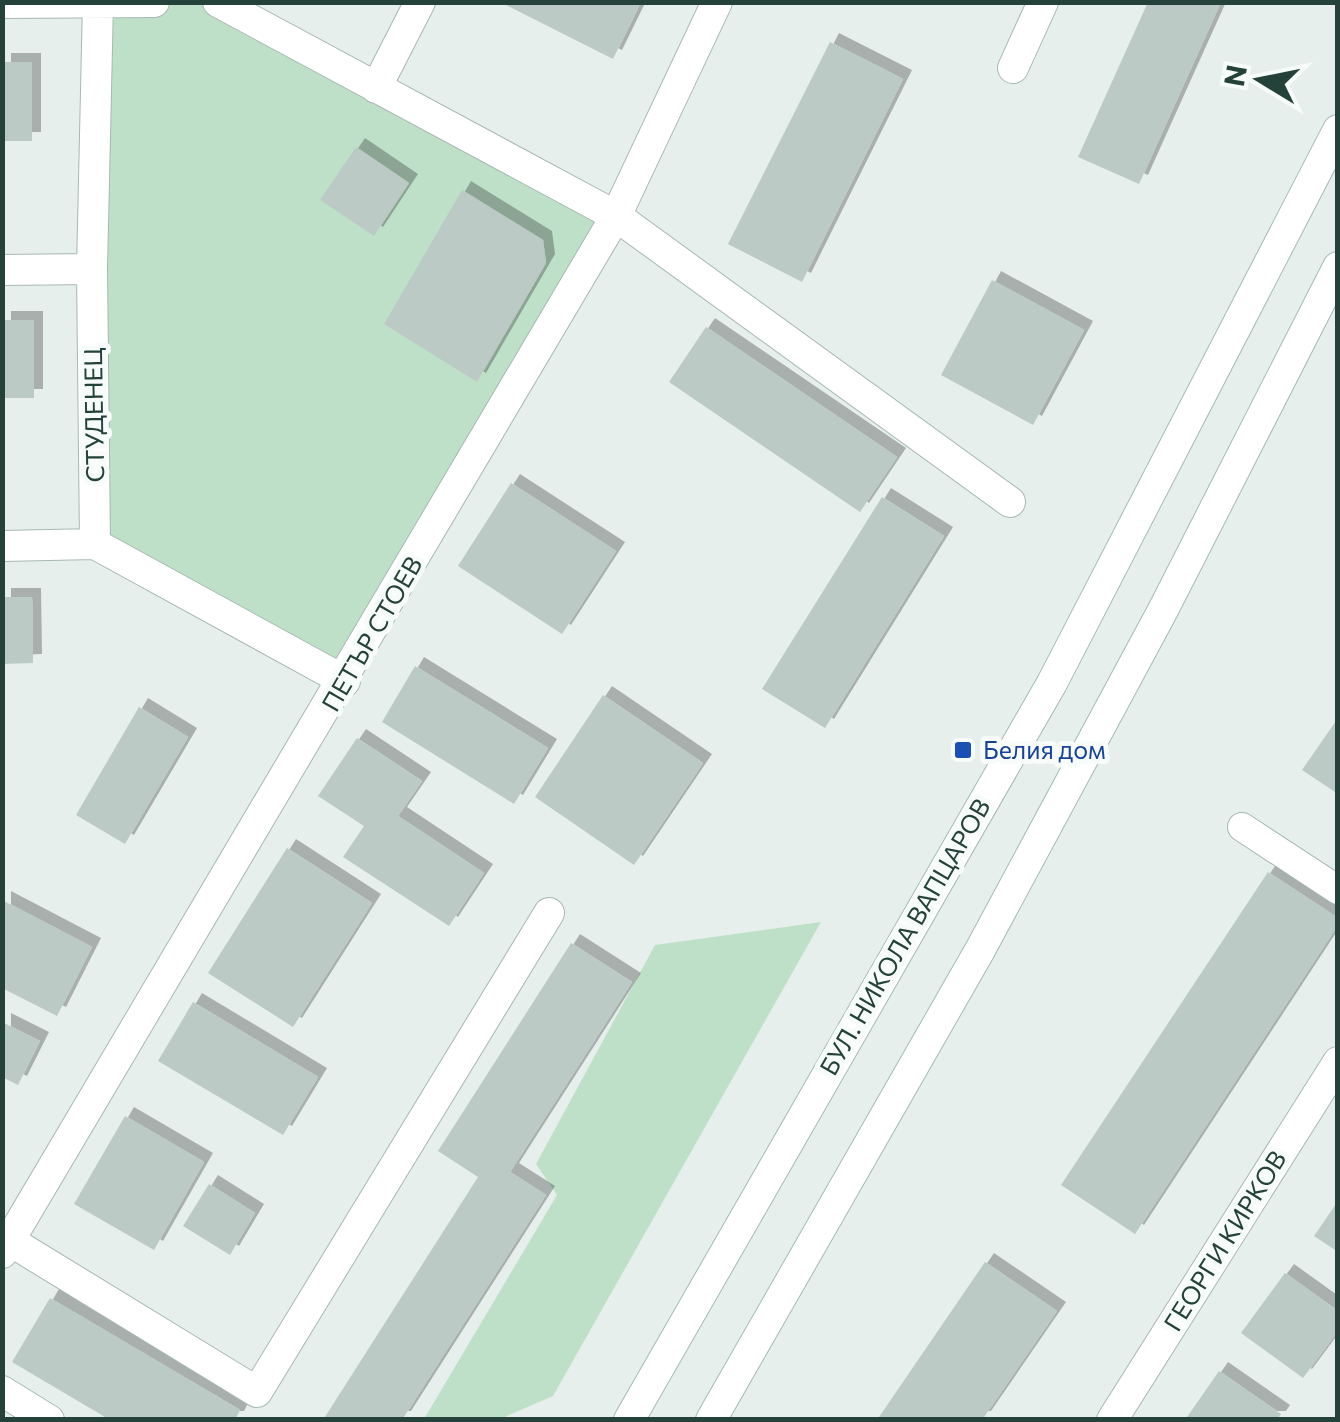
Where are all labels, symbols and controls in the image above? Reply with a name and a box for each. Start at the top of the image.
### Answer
north arrow [1210,30,1310,130]
text: N [1216,62,1253,89]
street label: СТУДЕНЕЦ [77,347,109,483]
street label: ПЕТЪР СТОЕВ [315,551,428,716]
place label: Белия дом [983,734,1106,764]
marker: Белия дом [952,739,974,761]
street label: БУЛ. НИКОЛА ВАПЦАРОВ [813,793,996,1080]
street label: ГЕОРГИ КИРКОВ [1157,1145,1292,1336]

